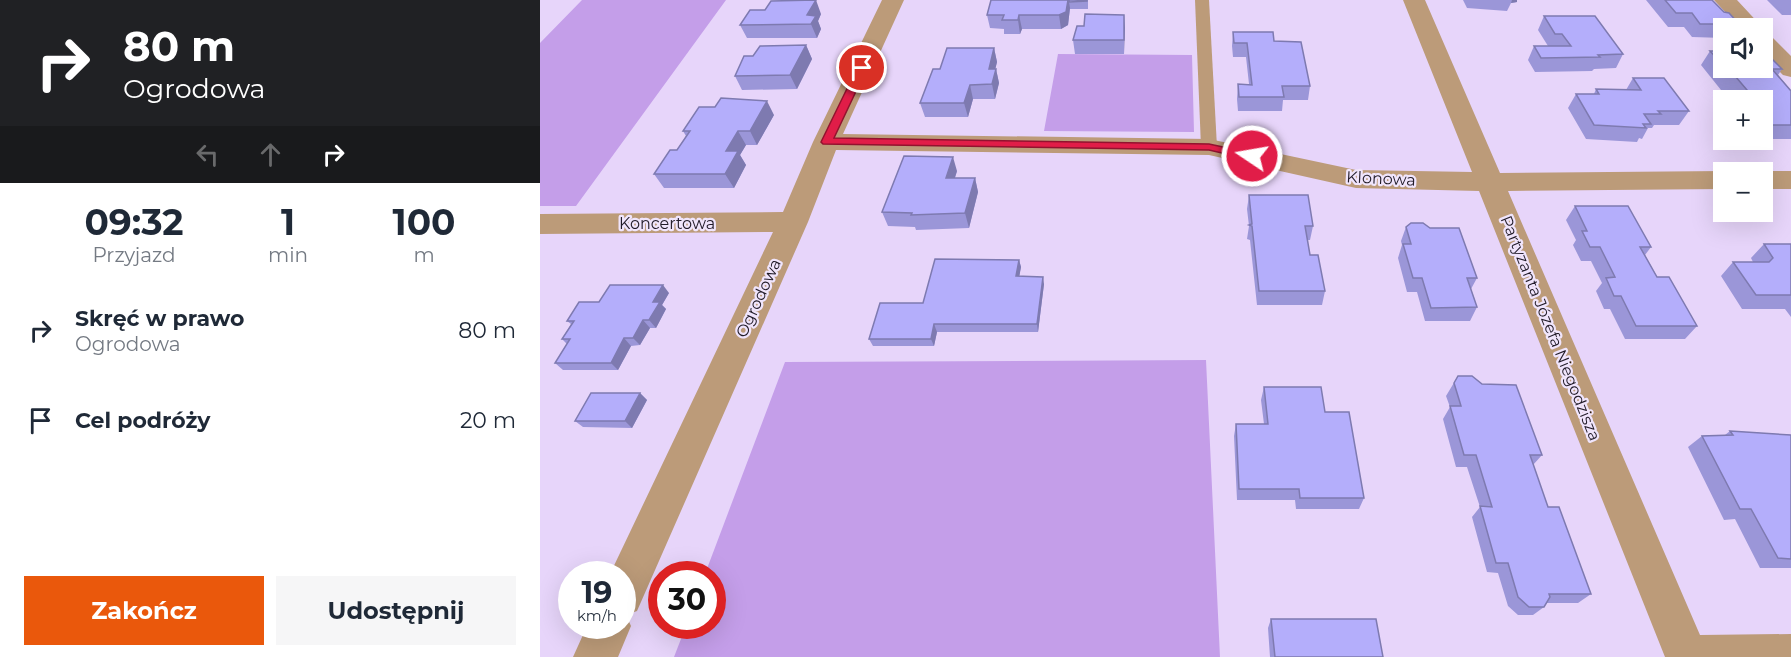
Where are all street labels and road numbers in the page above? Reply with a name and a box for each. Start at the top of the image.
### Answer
street label: Klonowa [1346,167,1416,190]
street label: Partyzanta Józefa Niegodzisza [1497,213,1605,444]
street label: Koncertowa [619,214,715,233]
street label: Ogrodowa [732,256,785,341]

